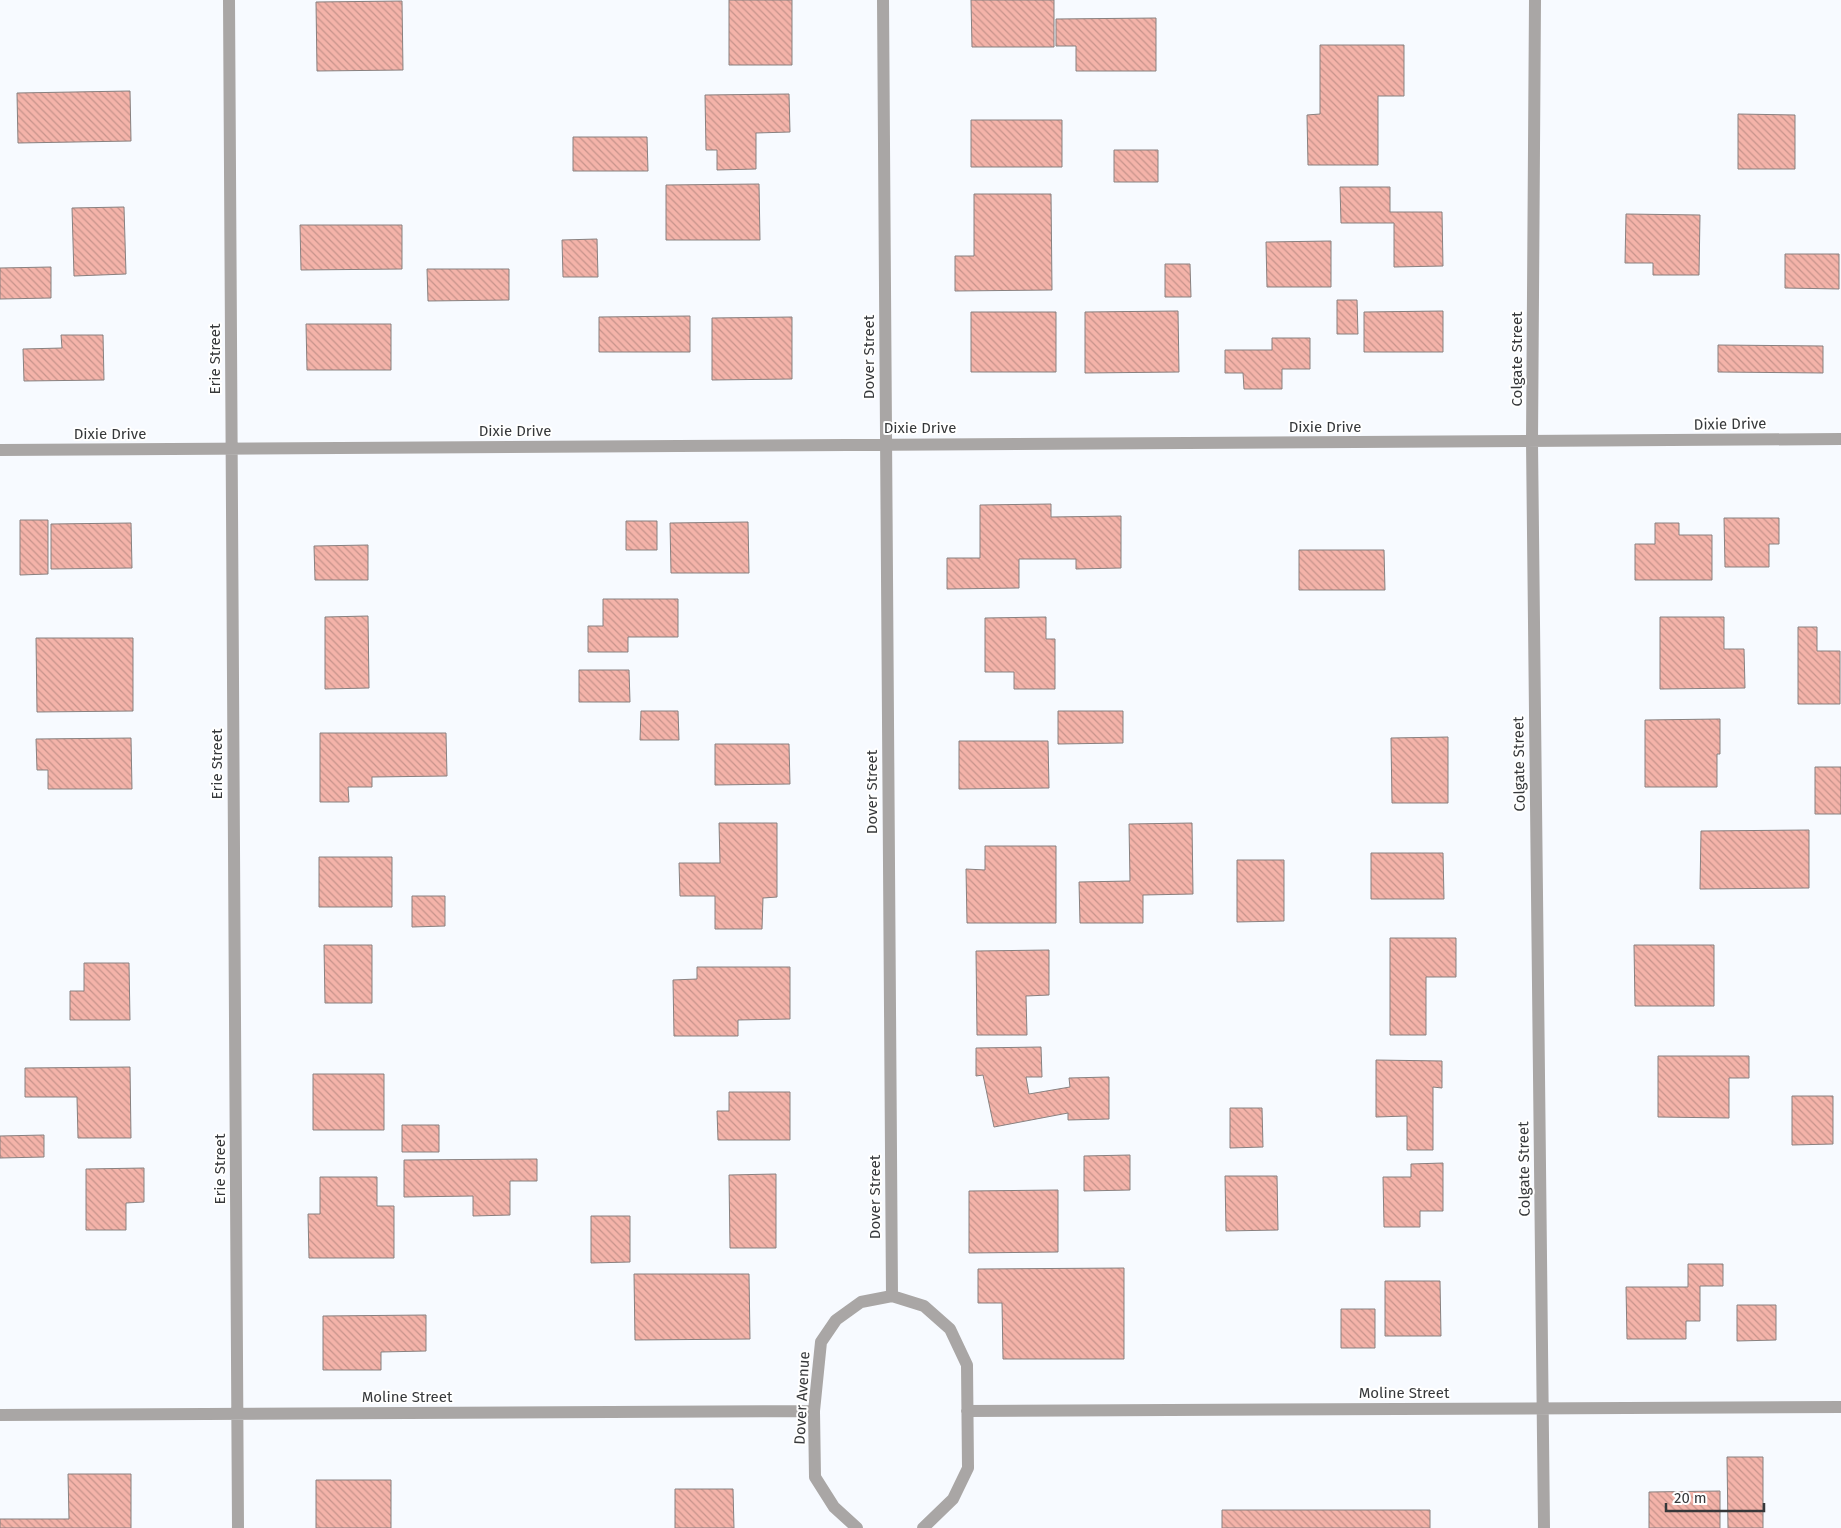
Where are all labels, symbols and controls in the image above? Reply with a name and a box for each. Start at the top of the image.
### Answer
street label: Colgate Street [1508,311,1526,406]
street label: Dover Street [860,314,878,399]
street label: Erie Street [206,323,224,394]
street label: Dixie Drive [1693,414,1767,434]
street label: Dixie Drive [1289,418,1361,436]
street label: Dixie Drive [884,419,956,437]
street label: Dixie Drive [479,422,551,440]
street label: Dixie Drive [74,425,146,443]
street label: Colgate Street [1509,716,1529,812]
street label: Erie Street [208,728,226,799]
street label: Dover Street [863,749,881,834]
street label: Colgate Street [1514,1121,1534,1217]
street label: Erie Street [211,1133,229,1204]
street label: Dover Street [866,1154,884,1239]
street label: Dover Avenue [791,1351,813,1445]
street label: Moline Street [1359,1384,1450,1402]
street label: Moline Street [362,1388,453,1406]
scale bar [1666,1480,1764,1512]
text: 20 m [1674,1489,1707,1507]

